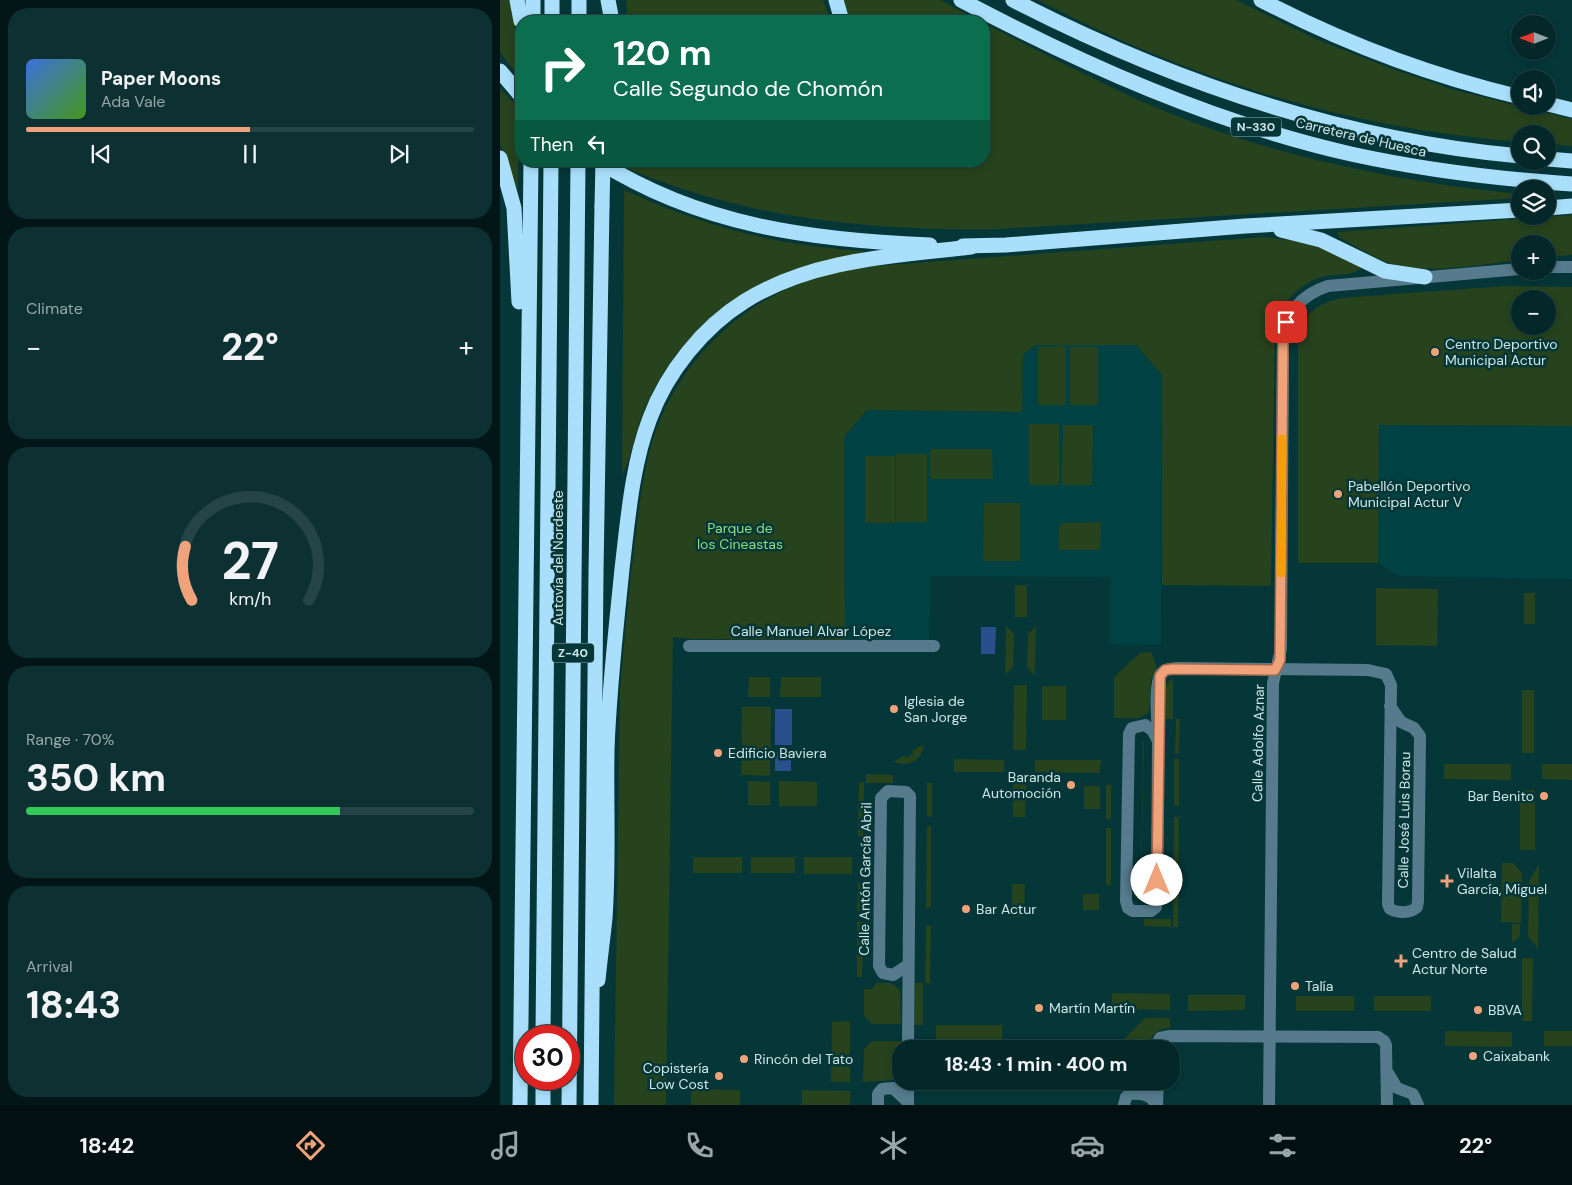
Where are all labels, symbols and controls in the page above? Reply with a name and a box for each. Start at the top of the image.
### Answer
north arrow [1511,15,1556,60]
map controls [1511,15,1556,335]
text: 120 m [613,30,712,76]
icon: right [530,35,595,100]
text: Paper Moons [101,66,221,91]
button: sound [1511,70,1556,115]
text: Calle Segundo de Chomón [613,74,883,103]
text: Ada Vale [101,91,165,112]
street label: Carretera de Huesca [1294,113,1428,161]
road number: N-330 [1231,118,1281,136]
button: search [1511,125,1556,170]
icon: left [583,130,611,158]
text: Then [530,132,573,157]
icon: previous [87,140,115,168]
icon: pause [236,140,264,168]
icon: next [385,140,413,168]
button: layers [1511,180,1556,225]
button: + [1511,235,1556,280]
button: − [1511,290,1556,335]
text: Climate [26,298,83,319]
pin [1265,301,1307,343]
icon: arrive [1272,308,1300,336]
text: 22° [221,322,279,372]
text: − [26,329,41,366]
text: + [459,329,474,366]
place label: Centro Deportivo Municipal Actur [1445,335,1557,369]
marker: Centro Deportivo Municipal Actur [1429,346,1441,358]
place label: Pabellón Deportivo Municipal Actur V [1348,477,1470,511]
marker: Pabellón Deportivo Municipal Actur V [1332,488,1344,500]
street label: Autovía del Nordeste [549,490,567,626]
park label: Parque de los Cineastas [697,519,783,553]
text: 27 [221,527,279,595]
text: km/h [229,587,271,611]
street label: Calle Manuel Alvar López [731,622,891,640]
road number: Z-40 [552,644,594,662]
street label: Calle Adolfo Aznar [1248,684,1268,802]
place label: Iglesia de San Jorge [904,692,967,726]
marker: Iglesia de San Jorge [888,703,900,715]
text: Range · 70% [26,729,114,750]
place label: Edificio Baviera [728,744,827,762]
marker: Edificio Baviera [712,747,724,759]
street label: Calle José Luis Borau [1394,752,1414,888]
text: 350 km [26,753,166,803]
place label: Baranda Automoción [982,768,1061,802]
marker: Baranda Automoción [1065,779,1077,791]
place label: Bar Benito [1468,787,1534,805]
marker: Bar Benito [1538,790,1550,802]
street label: Calle Antón García Abril [855,802,875,956]
position arrow [1130,853,1182,905]
place label: Vilalta García, Miguel [1457,864,1547,898]
marker: Vilalta García, Miguel [1441,875,1453,887]
place label: Bar Actur [976,900,1036,918]
marker: Bar Actur [960,903,972,915]
place label: Centro de Salud Actur Norte [1412,944,1517,978]
marker: Centro de Salud Actur Norte [1394,954,1408,968]
text: Arrival [26,956,73,977]
place label: Talía [1305,977,1333,995]
text: 18:43 [26,980,121,1030]
marker: Talía [1289,980,1301,992]
place label: Martín Martín [1049,999,1135,1017]
place label: BBVA [1488,1001,1522,1019]
marker: Martín Martín [1033,1002,1045,1014]
marker: BBVA [1472,1004,1484,1016]
speed limit sign: 30 [515,1025,580,1090]
place label: Caixabank [1483,1047,1550,1065]
place label: Rincón del Tato [754,1050,853,1068]
marker: Caixabank [1467,1050,1479,1062]
text: 18:43 · 1 min · 400 m [945,1052,1127,1077]
marker: Rincón del Tato [738,1053,750,1065]
place label: Copistería Low Cost [643,1059,709,1093]
marker: Copistería Low Cost [713,1070,725,1082]
icon: directions [293,1128,328,1163]
icon: music [488,1128,523,1163]
icon: phone [682,1128,717,1163]
icon: climate [876,1128,911,1163]
icon: car [1070,1128,1105,1163]
icon: filters [1265,1128,1300,1163]
text: 18:42 [80,1131,134,1160]
text: 22° [1459,1131,1492,1160]

